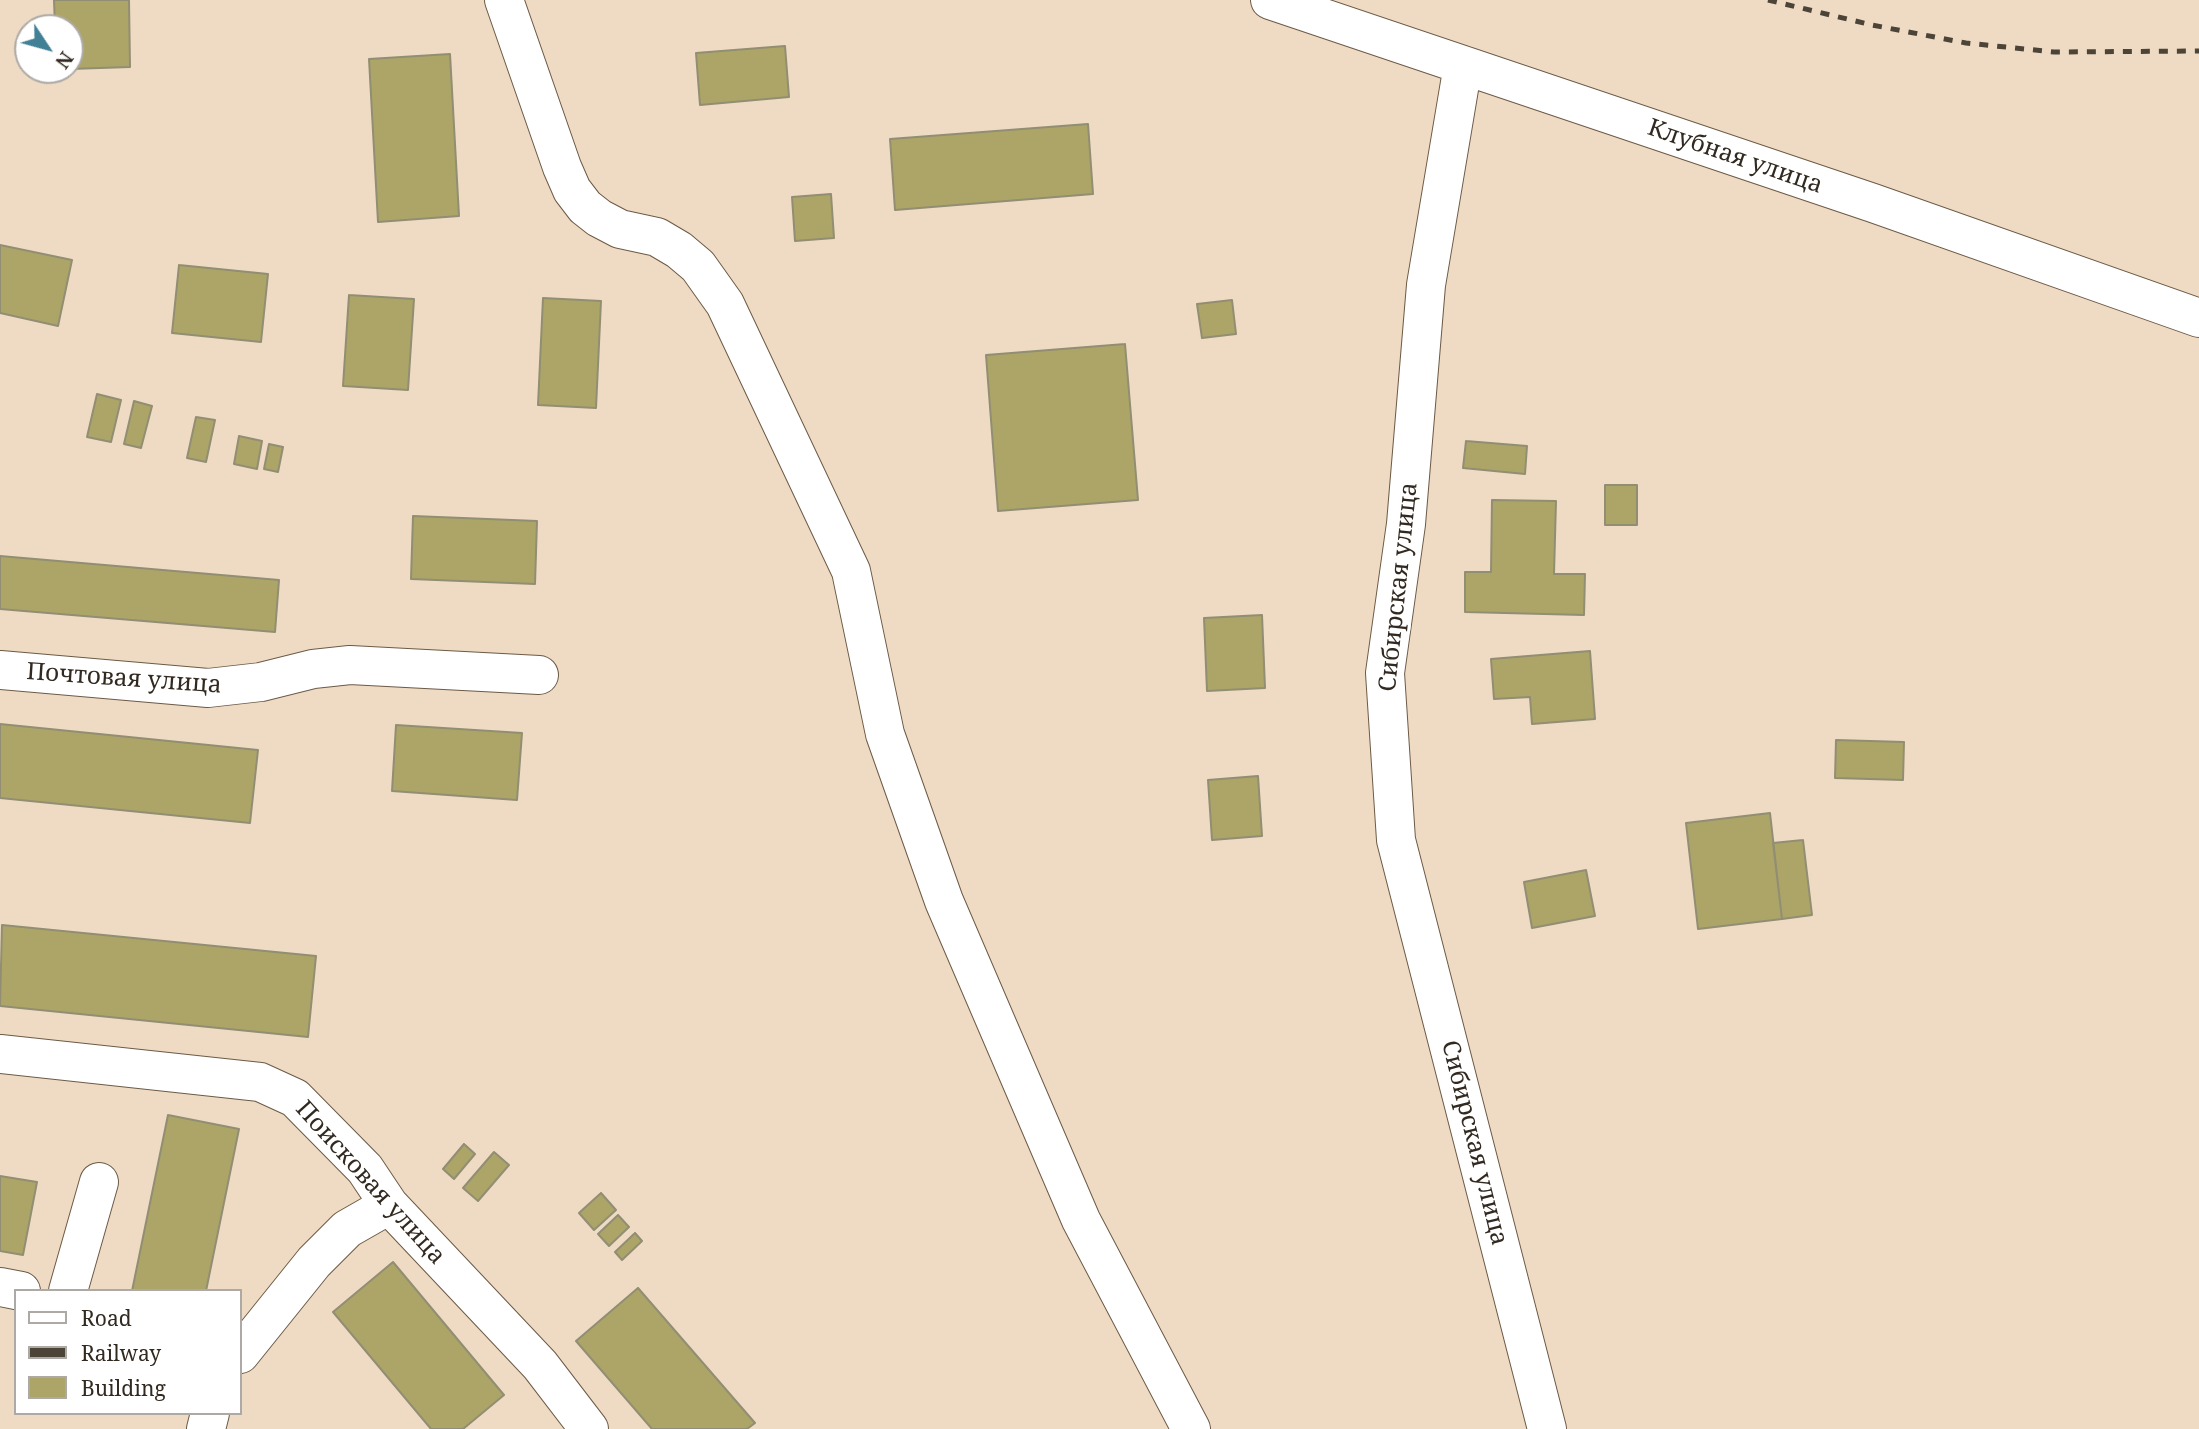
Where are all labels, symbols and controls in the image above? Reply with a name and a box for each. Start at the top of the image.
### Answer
north arrow [14,14,84,84]
text: N [49,46,79,74]
street label: Клубная улица [1644,114,1826,200]
street label: Сибирская улица [1374,481,1424,693]
street label: Почтовая улица [25,658,223,700]
street label: Сибирская улица [1435,1038,1513,1248]
street label: Поисковая улица [289,1095,451,1271]
legend [14,1289,242,1415]
text: Road [81,1304,132,1332]
text: Railway [81,1339,161,1367]
text: Building [81,1374,166,1402]

